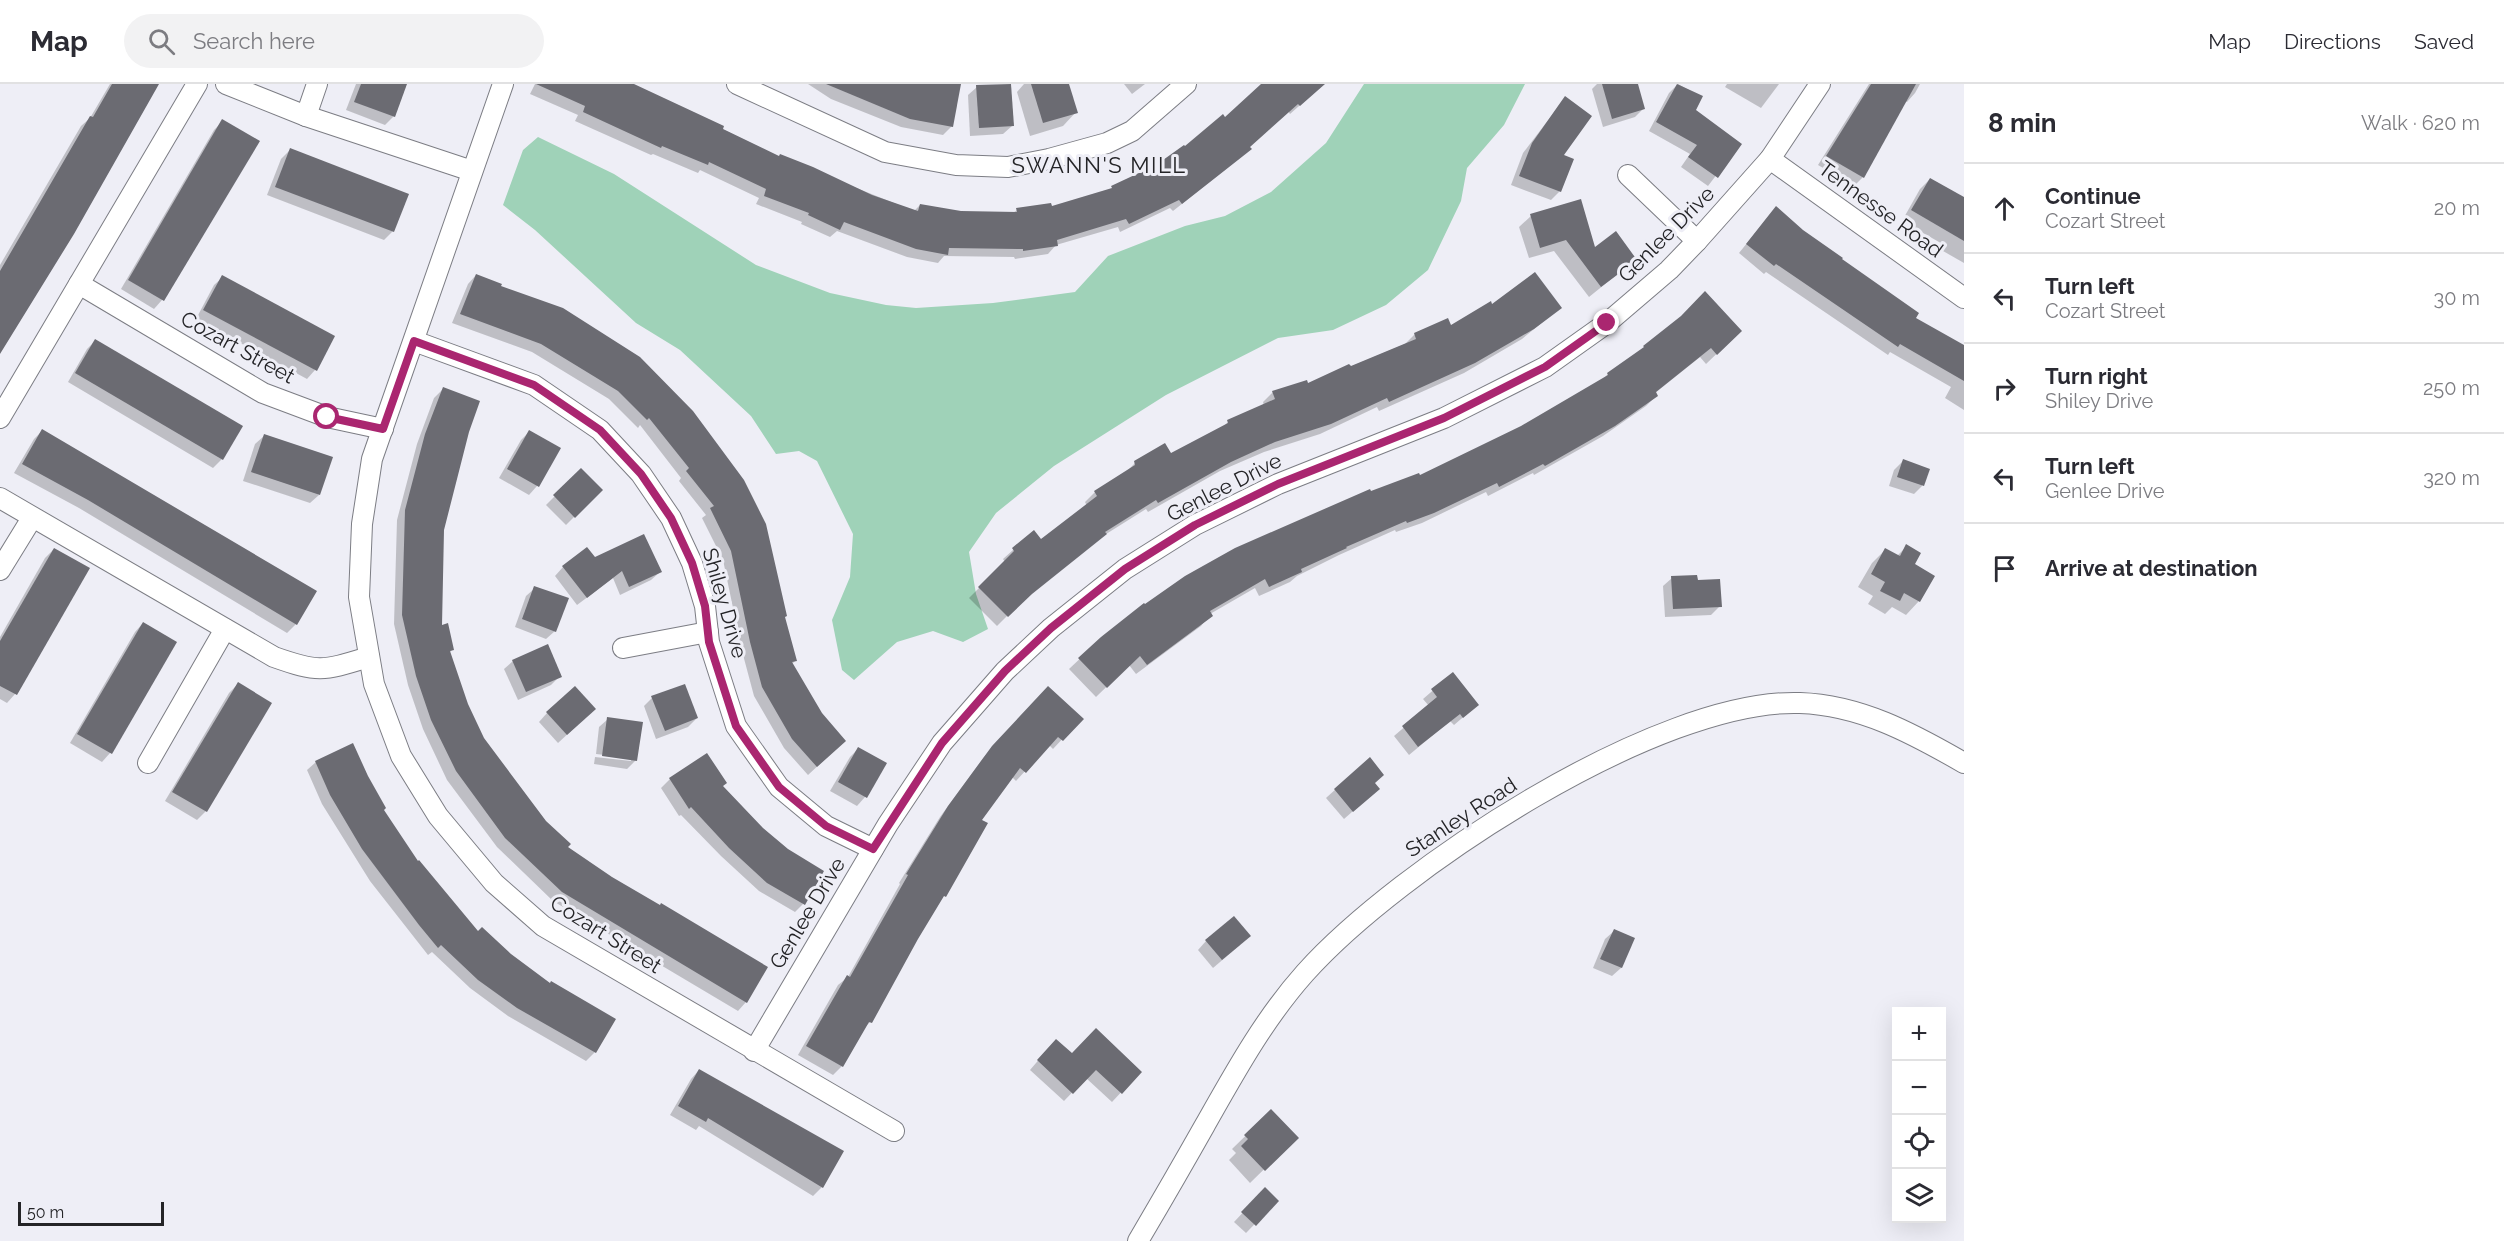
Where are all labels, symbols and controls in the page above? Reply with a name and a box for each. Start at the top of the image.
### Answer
search box [124,14,544,68]
text: Map [30,25,88,58]
icon: search [145,25,178,58]
text: Search here [193,28,315,54]
text: Map [2208,29,2251,54]
text: Directions [2284,29,2381,54]
text: Saved [2414,29,2474,54]
text: 8 min [1988,108,2056,138]
text: Walk · 620 m [2361,111,2480,135]
district label: SWANN'S MILL [1011,152,1187,178]
street label: Tennesse Road [1814,155,1948,263]
street label: Genlee Drive [1613,181,1719,287]
text: Continue [2045,183,2141,209]
icon: ahead [1988,192,2021,225]
text: 20 m [2434,196,2480,220]
text: Cozart Street [2045,209,2165,233]
text: Turn left [2045,273,2135,299]
icon: left [1988,282,2021,315]
text: 30 m [2434,286,2480,310]
text: Cozart Street [2045,299,2165,323]
street label: Cozart Street [177,305,299,389]
route end [1593,309,1619,335]
text: Turn right [2045,363,2148,389]
icon: right [1988,372,2021,405]
text: 250 m [2423,376,2480,400]
text: Shiley Drive [2045,389,2153,413]
route start [313,403,339,429]
street label: Genlee Drive [1162,447,1286,527]
text: Turn left [2045,453,2135,479]
icon: left [1988,462,2021,495]
text: 320 m [2423,466,2480,490]
text: Genlee Drive [2045,479,2164,503]
street label: Shiley Drive [697,545,753,661]
icon: arrive [1988,552,2021,585]
text: Arrive at destination [2045,555,2258,581]
street label: Stanley Road [1401,772,1521,862]
street label: Genlee Drive [764,853,850,973]
street label: Cozart Street [546,890,666,978]
map controls [1892,1007,1946,1223]
button: + [1892,1007,1946,1061]
button: − [1892,1061,1946,1115]
button: locate [1892,1115,1946,1169]
button: layers [1892,1169,1946,1223]
scale bar [18,1199,164,1226]
text: 50 m [27,1203,64,1222]

